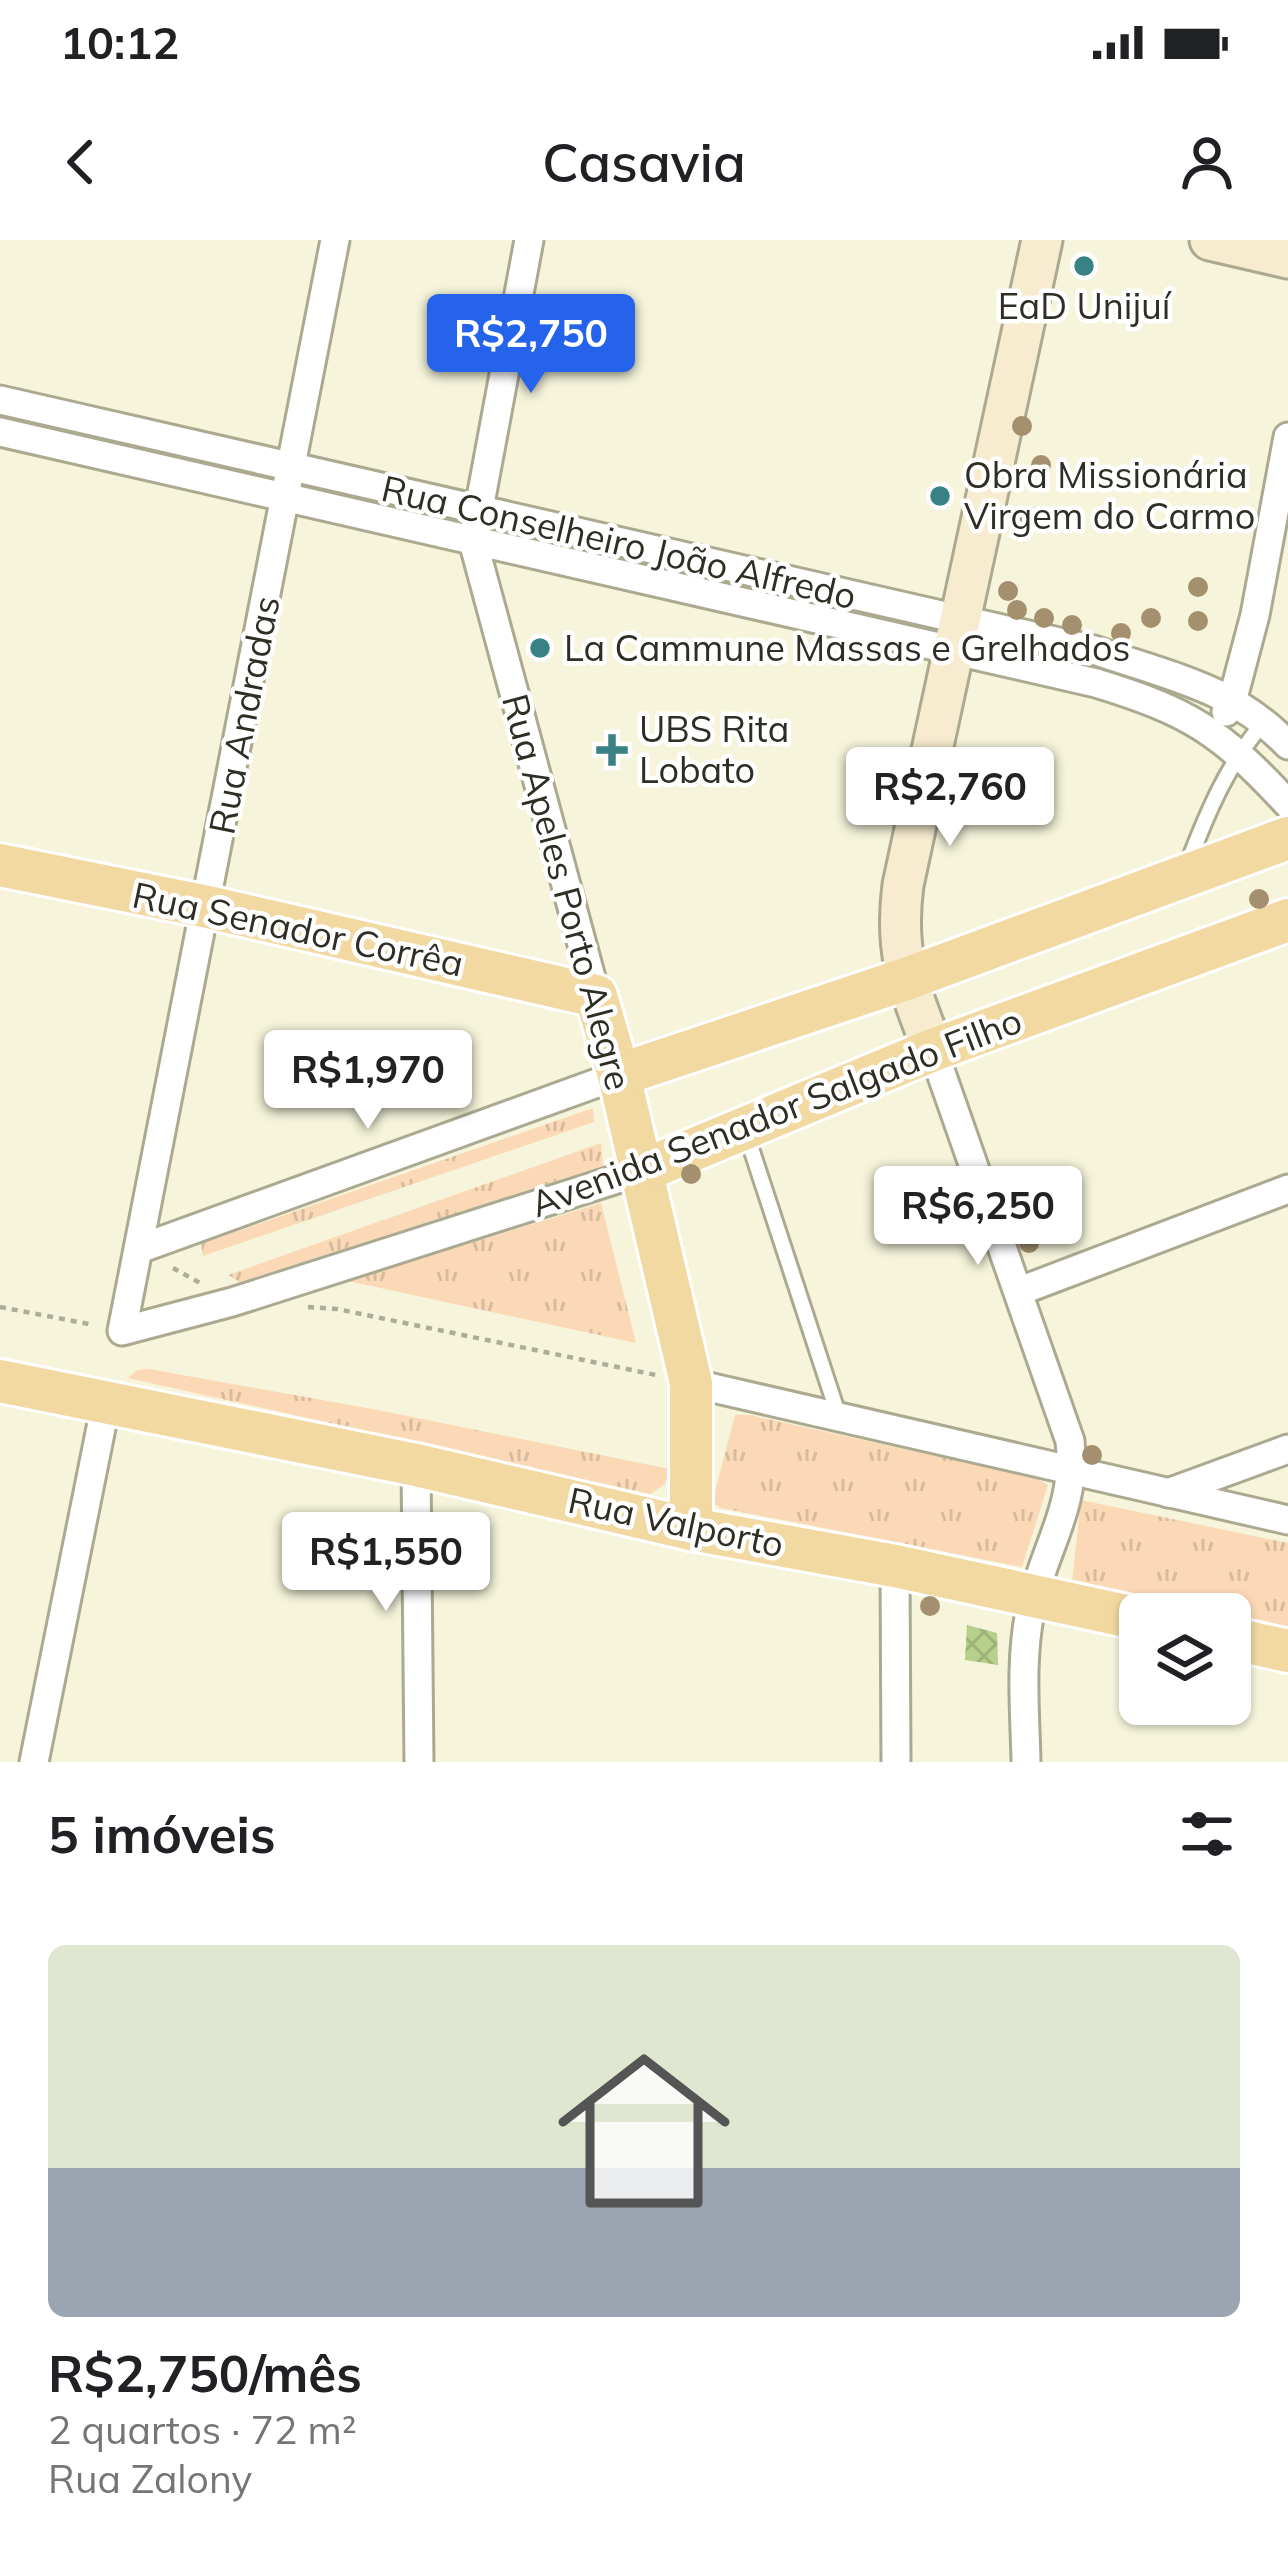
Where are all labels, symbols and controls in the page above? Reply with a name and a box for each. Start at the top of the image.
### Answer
text: 10:12 [60,14,179,70]
text: Casavia [542,128,746,196]
icon: back [48,129,114,195]
icon: person [1174,129,1240,195]
marker: EaD Unijuí [1071,253,1097,279]
place label: EaD Unijuí [998,283,1173,328]
pin: R$2,750 [420,294,642,396]
text: R$2,750 [454,308,608,357]
place label: Obra Missionária Virgem do Carmo [964,452,1255,538]
street label: Rua Conselheiro João Alfredo [378,465,861,618]
marker: Obra Missionária Virgem do Carmo [927,483,953,509]
street label: Rua Andradas [198,592,289,838]
place label: La Cammune Massas e Grelhados [564,625,1130,670]
marker: La Cammune Massas e Grelhados [527,635,553,661]
street label: Rua Apeles Porto Alegre [493,689,642,1095]
place label: UBS Rita Lobato [639,706,789,792]
marker: UBS Rita Lobato [596,734,628,766]
pin: R$2,760 [839,747,1061,849]
text: R$2,760 [873,761,1027,810]
street label: Rua Senador Corrêa [129,871,468,986]
street label: Avenida Senador Salgado Filho [524,997,1028,1226]
pin: R$1,970 [257,1030,479,1132]
text: R$1,970 [291,1044,445,1093]
pin: R$6,250 [867,1166,1089,1268]
text: R$6,250 [901,1180,1055,1229]
street label: Rua Valporto [564,1477,788,1566]
pin: R$1,550 [275,1512,497,1614]
text: R$1,550 [309,1526,463,1575]
map controls [1119,1593,1251,1725]
button: layers [1119,1593,1251,1725]
icon: filters [1174,1801,1240,1867]
text: 5 imóveis [48,1802,275,1866]
icon: home [536,2023,752,2239]
text: R$2,750/mês [48,2341,362,2405]
text: 2 quartos · 72 m² [48,2405,357,2454]
text: Rua Zalony [48,2454,252,2503]

